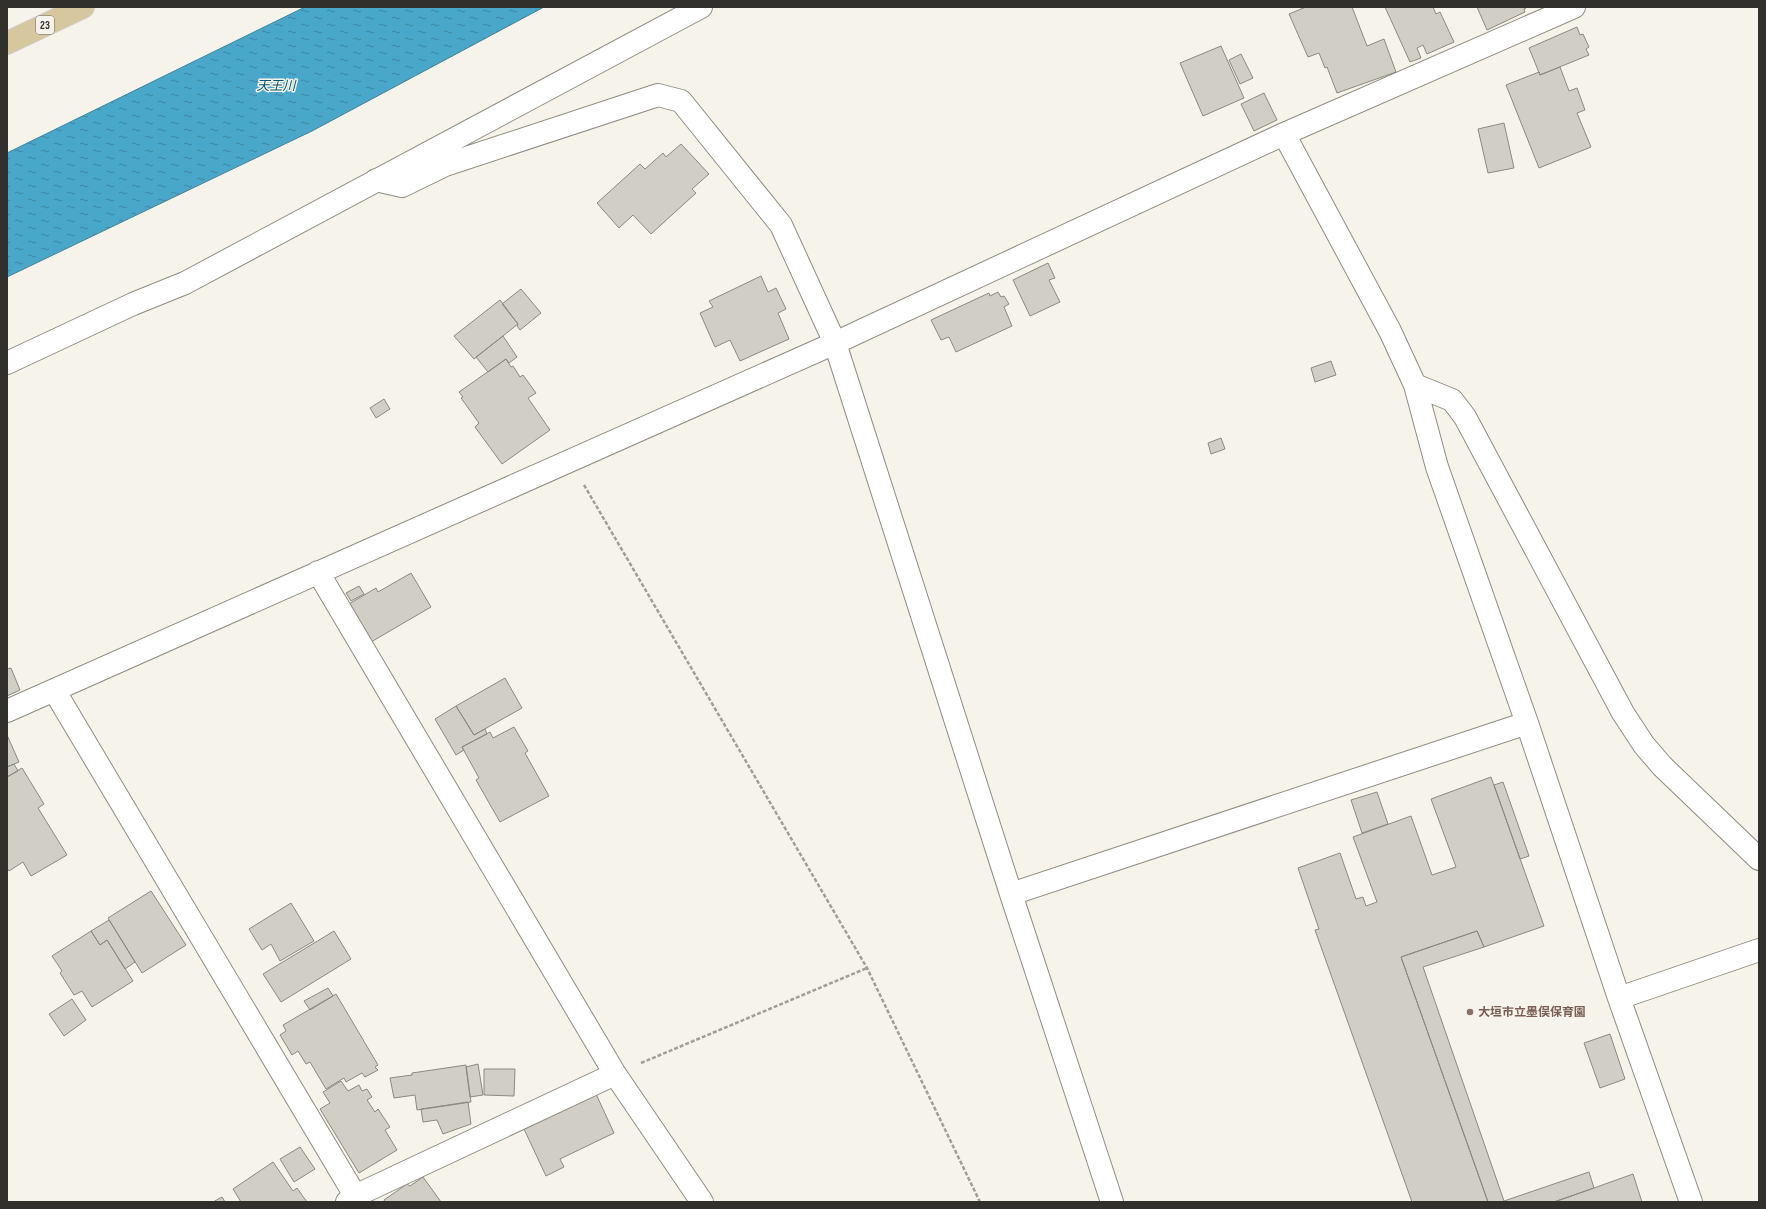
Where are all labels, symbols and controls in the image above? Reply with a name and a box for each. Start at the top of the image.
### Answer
road number: 23 [36,16,54,34]
water label: 天王川 [256,78,297,94]
place label: 大垣市立墨俣保育園 [1478,1005,1586,1020]
marker: 大垣市立墨俣保育園 [1465,1007,1475,1017]

